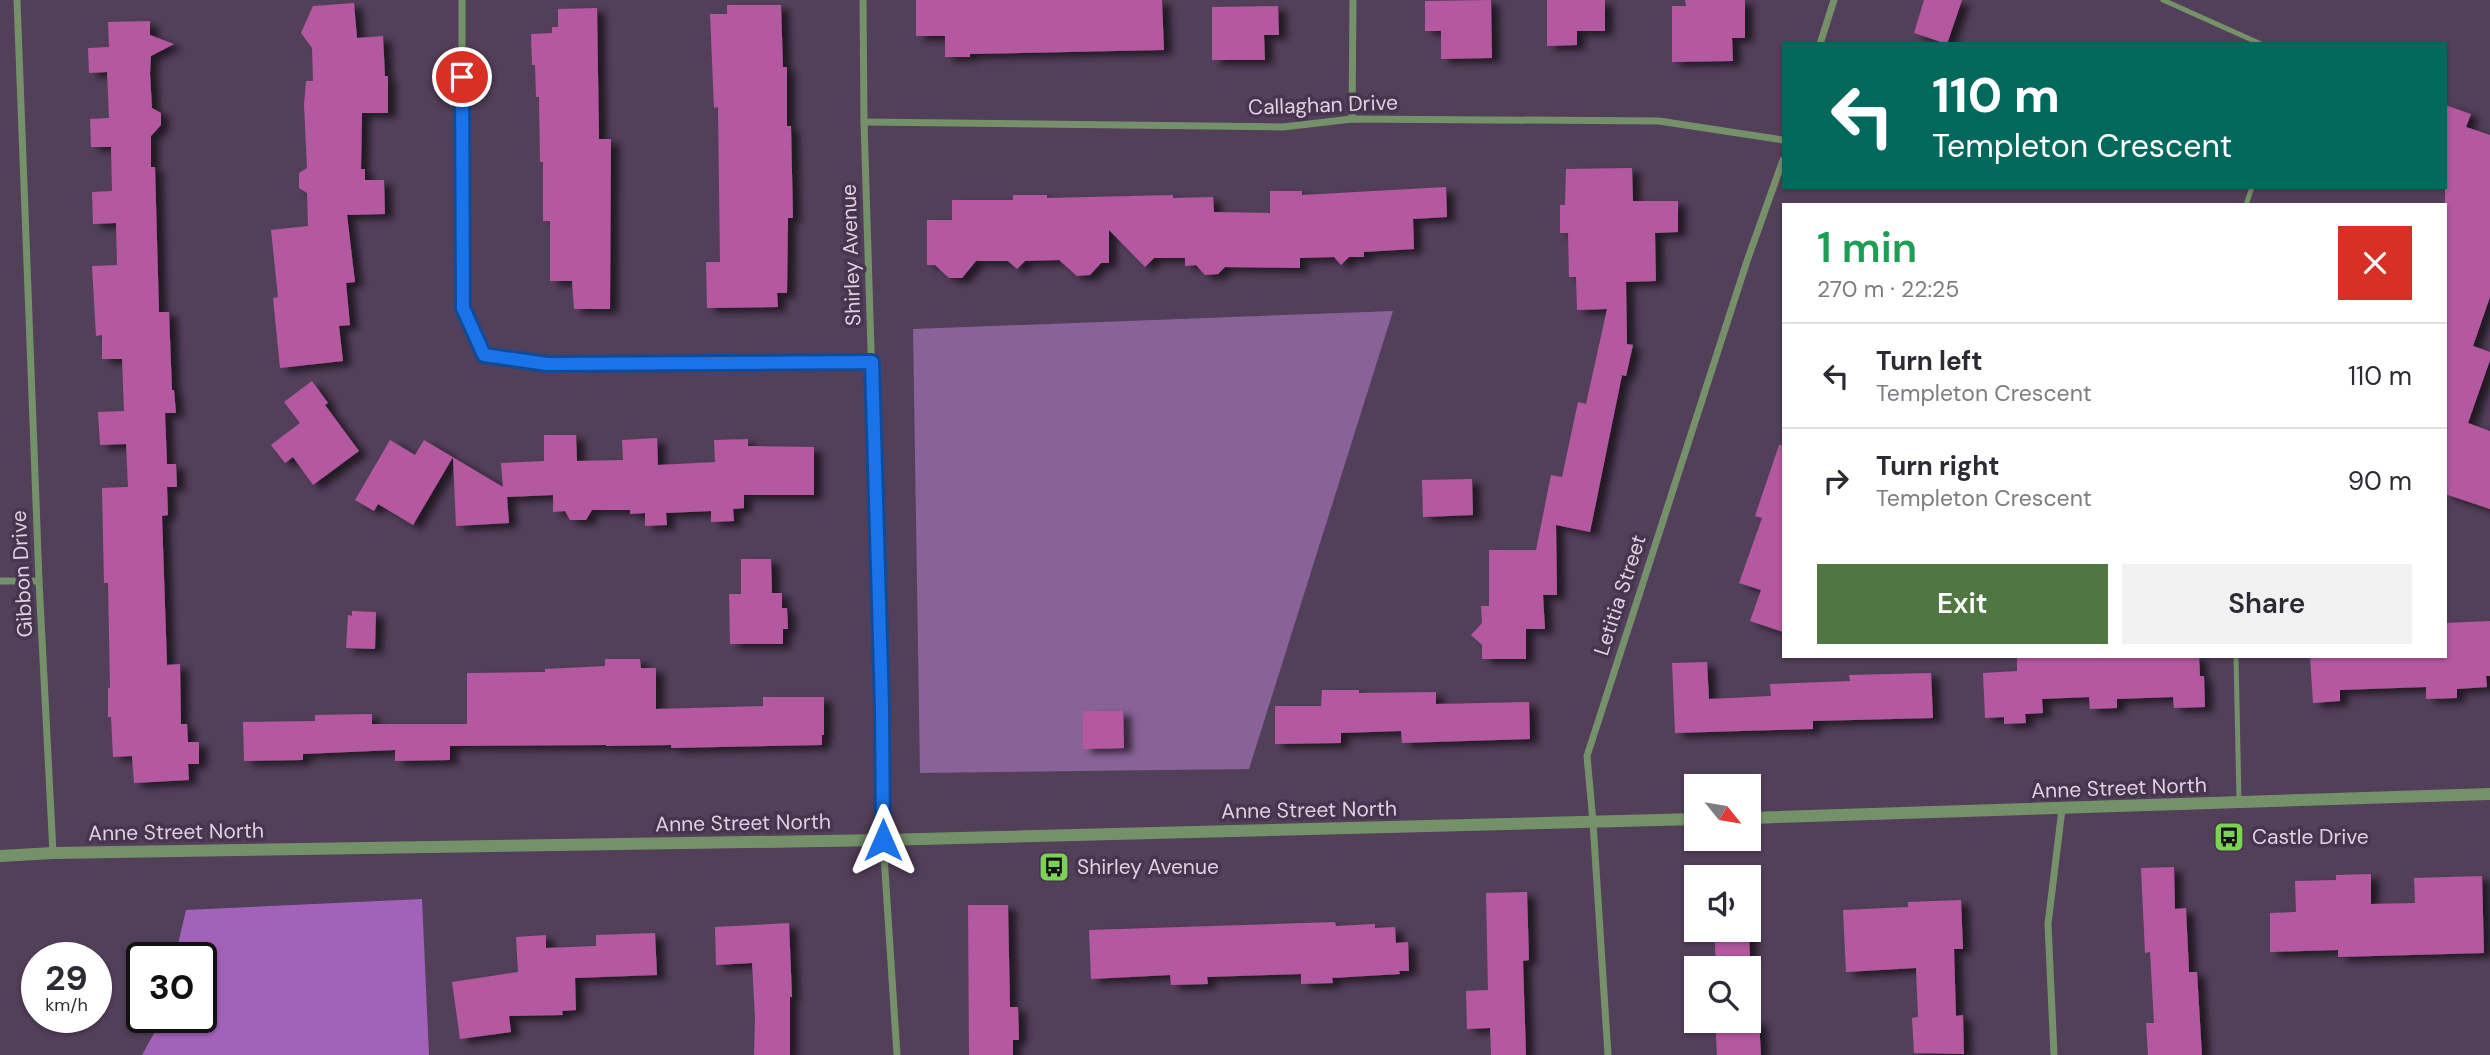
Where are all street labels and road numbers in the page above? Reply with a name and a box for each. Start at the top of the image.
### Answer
street label: Callaghan Drive [1248,88,1398,122]
street label: Shirley Avenue [835,184,867,326]
street label: Gibbon Drive [5,510,39,638]
street label: Letitia Street [1587,531,1653,659]
street label: Anne Street North [2031,771,2207,805]
street label: Anne Street North [1221,794,1397,826]
street label: Anne Street North [655,807,831,839]
street label: Anne Street North [88,816,264,848]

